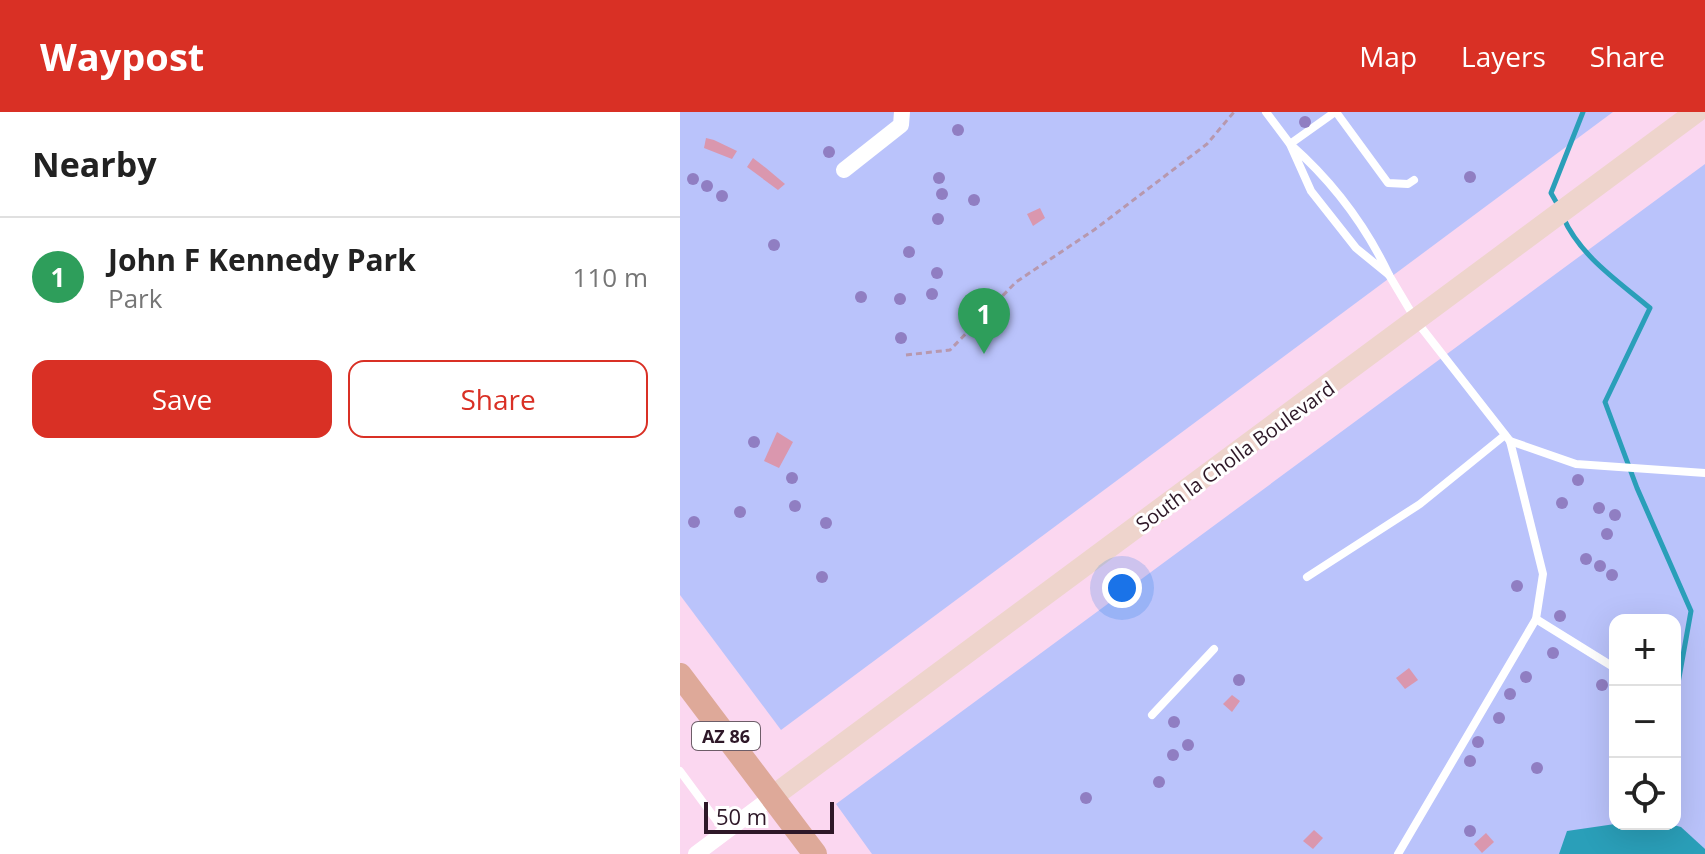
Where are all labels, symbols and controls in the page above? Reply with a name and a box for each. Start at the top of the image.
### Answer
text: Waypost [40,30,204,82]
text: Map [1359,37,1417,75]
text: Layers [1461,37,1546,75]
text: Share [1590,37,1665,75]
text: Nearby [32,141,157,187]
text: John F Kennedy Park [108,239,416,280]
text: 1 [51,259,65,295]
text: 110 m [573,259,648,295]
text: Park [108,280,162,316]
pin: 1 [958,288,1010,354]
button: Save [32,360,332,438]
button: Share [348,360,648,438]
street label: South la Cholla Boulevard [1130,375,1340,537]
your location [1102,568,1142,608]
map controls [1609,614,1681,830]
button: + [1609,614,1681,686]
button: − [1609,686,1681,758]
road number: AZ 86 [692,722,760,750]
button: locate [1609,758,1681,830]
scale bar [704,798,834,834]
text: 50 m [716,801,767,831]

